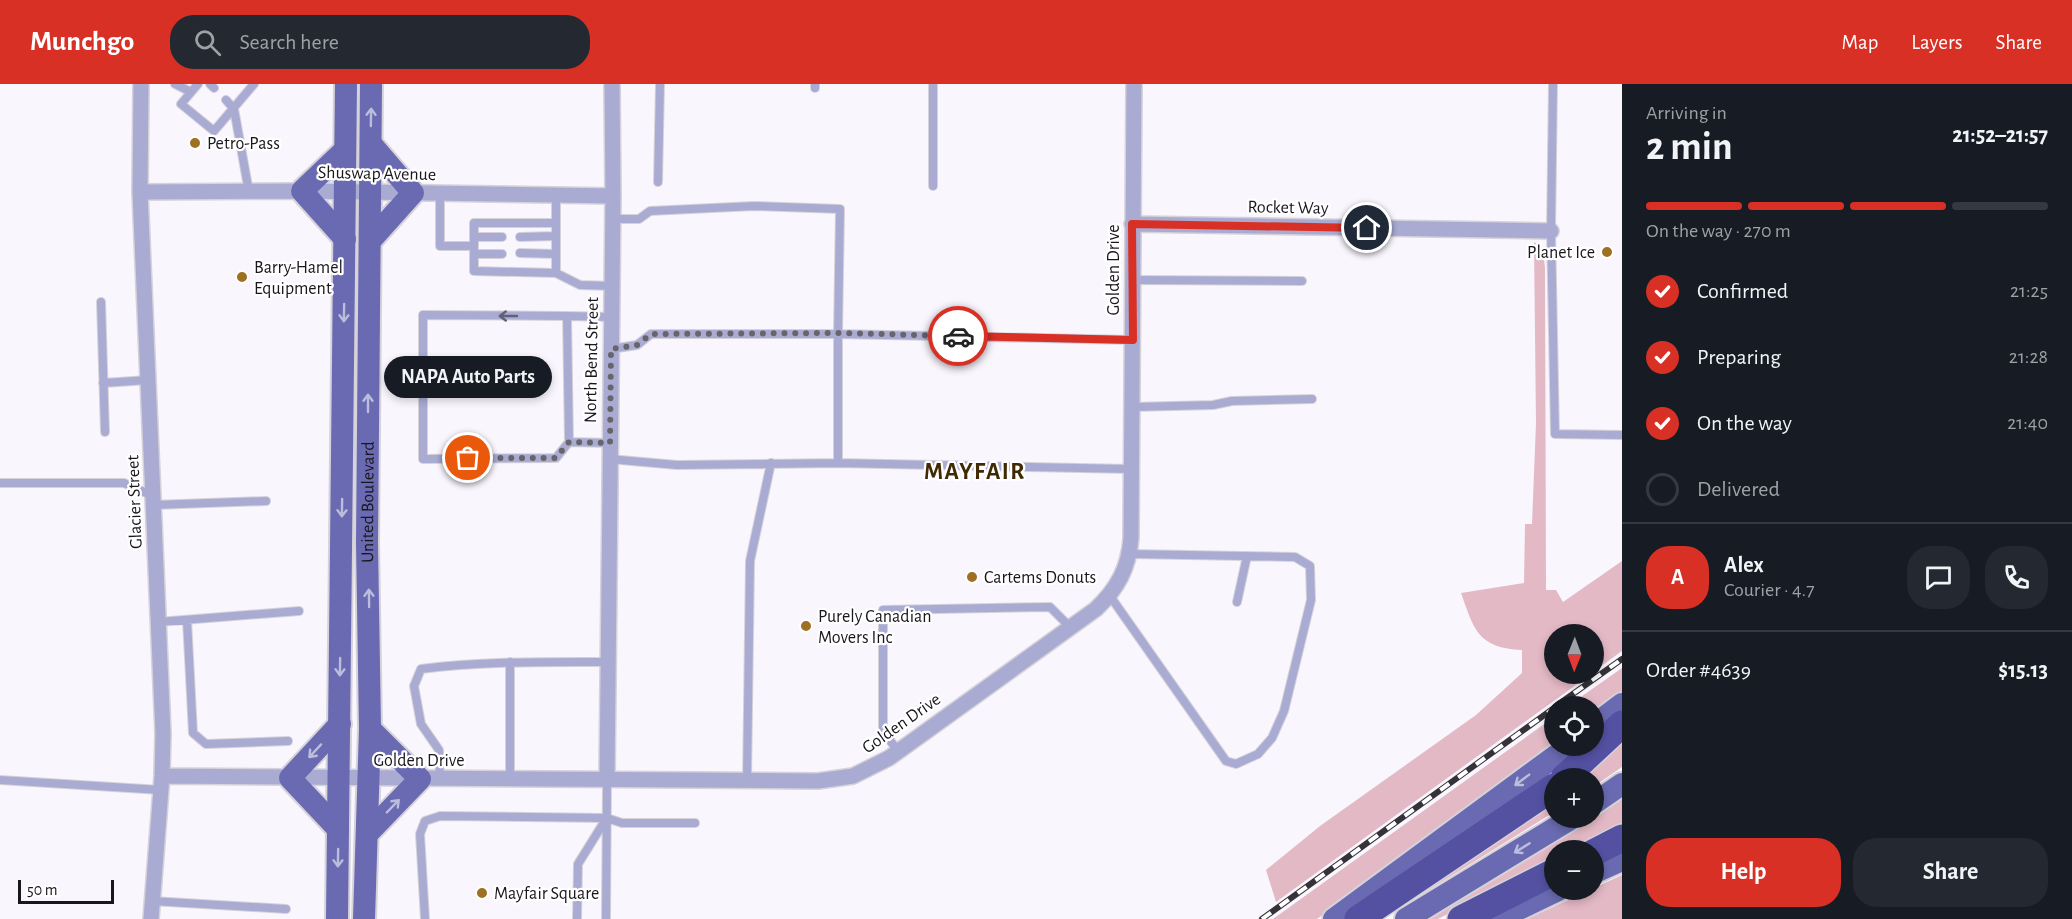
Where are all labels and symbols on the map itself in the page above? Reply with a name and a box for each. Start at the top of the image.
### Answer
one-way arrow [365,107,377,127]
place label: Petro-Pass [207,135,280,153]
marker: Petro-Pass [188,136,202,150]
street label: Shuswap Avenue [318,164,436,184]
street label: Rocket Way [1247,198,1329,218]
pin [1341,202,1392,253]
street label: Golden Drive [1105,224,1123,316]
place label: Planet Ice [1527,244,1595,262]
marker: Planet Ice [1600,245,1614,259]
place label: Barry-Hamel Equipment [254,259,343,298]
marker: Barry-Hamel Equipment [235,270,249,284]
street label: North Bend Street [582,297,602,423]
one-way arrow [338,303,350,323]
courier [928,306,988,366]
one-way arrow [499,310,519,321]
callout: NAPA Auto Parts [384,356,552,398]
one-way arrow [362,394,374,414]
pin [442,432,493,483]
street label: United Boulevard [359,441,378,563]
street label: Glacier Street [124,454,146,549]
district label: MAYFAIR [924,460,1026,484]
one-way arrow [336,498,348,518]
place label: Cartems Donuts [984,569,1096,587]
marker: Cartems Donuts [965,570,979,584]
one-way arrow [363,589,374,609]
place label: Purely Canadian Movers Inc [818,608,931,647]
marker: Purely Canadian Movers Inc [799,619,813,633]
north arrow [1544,624,1604,684]
one-way arrow [334,656,346,676]
street label: Golden Drive [859,690,944,757]
one-way arrow [308,743,322,758]
street label: Golden Drive [373,752,465,770]
one-way arrow [1514,774,1530,787]
one-way arrow [385,799,400,814]
one-way arrow [1514,843,1531,855]
one-way arrow [332,847,344,867]
scale bar [18,877,114,904]
place label: Mayfair Square [494,885,599,903]
marker: Mayfair Square [475,886,489,900]

